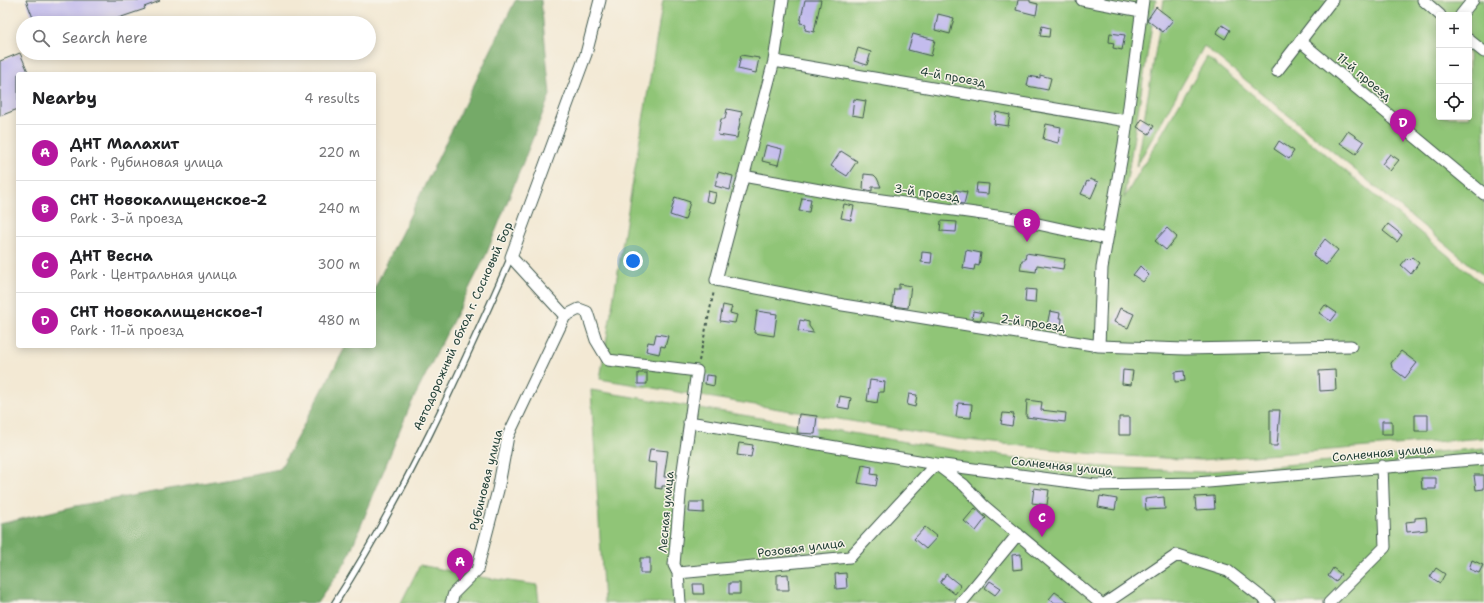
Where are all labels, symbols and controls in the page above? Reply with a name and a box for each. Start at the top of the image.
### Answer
map controls [1436,12,1472,120]
button: + [1436,12,1472,48]
search box [16,16,376,60]
icon: search [30,27,52,49]
text: Search here [62,28,148,48]
button: − [1436,48,1472,84]
street label: 11-й проезд [1333,49,1395,105]
street label: 4-й проезд [919,63,987,91]
button: locate [1436,84,1472,120]
text: Nearby [32,87,97,109]
text: 4 results [304,90,360,107]
pin: D [1390,109,1416,142]
text: ДНТ Малахит [70,134,179,154]
text: A [40,144,50,161]
text: 220 m [318,144,360,161]
text: Park · Рубиновая улица [70,154,223,171]
street label: 3-й проезд [893,180,961,206]
text: СНТ Новокалищенское-2 [70,190,267,210]
text: B [41,200,49,217]
text: 240 m [318,200,360,217]
pin: B [1014,209,1040,242]
text: Park · 3-й проезд [70,210,183,227]
street label: Автодорожный обход г. Сосновый Бор [410,219,517,433]
text: ДНТ Весна [70,246,153,266]
your location [623,251,643,271]
text: C [41,256,49,273]
text: 300 m [317,256,360,273]
text: Park · Центральная улица [70,266,237,283]
text: СНТ Новокалищенское-1 [70,302,263,322]
street label: 2-й проезд [999,311,1067,336]
text: D [40,312,50,329]
text: 480 m [318,312,360,329]
text: Park · 11-й проезд [70,322,184,339]
street label: Рубиновая улица [466,427,506,532]
street label: Солнечная улица [1331,441,1435,465]
street label: Солнечная улица [1010,453,1114,479]
street label: Лесная улица [654,470,678,553]
pin: C [1029,504,1055,537]
street label: Розовая улица [757,535,846,561]
pin: A [447,548,473,581]

